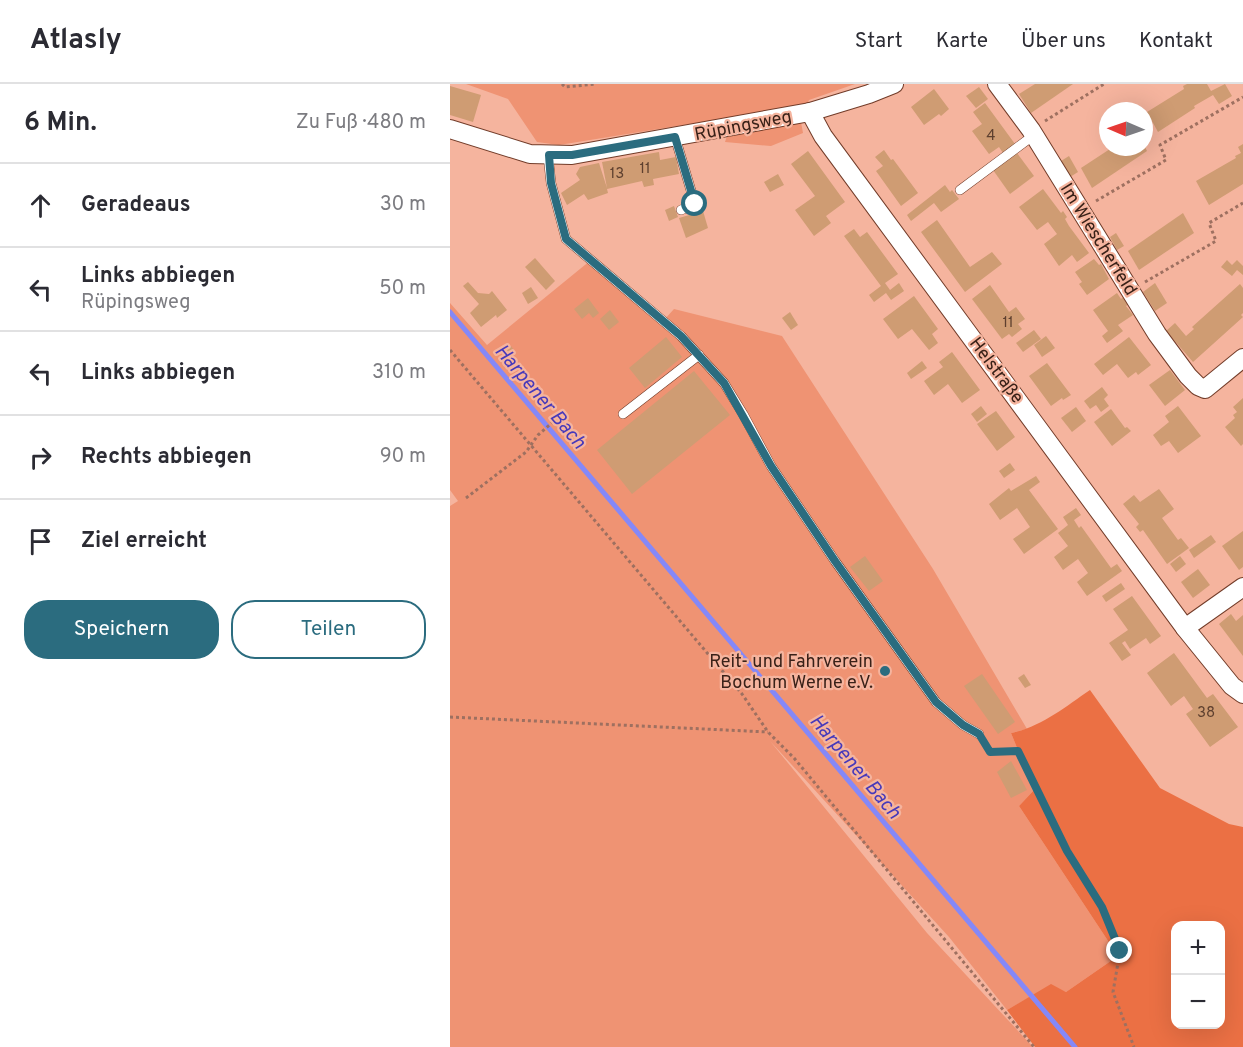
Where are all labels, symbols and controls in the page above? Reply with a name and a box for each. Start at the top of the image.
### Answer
text: Atlasly [30,23,122,59]
text: Start [855,28,903,55]
text: Karte [936,28,988,55]
text: Über uns [1021,28,1106,55]
text: Kontakt [1139,28,1213,55]
north arrow [1099,102,1153,156]
street label: Rüpingsweg [693,106,794,147]
text: 6 Min. [24,107,97,140]
text: Zu Fuß · 480 m [296,110,426,136]
house number: 4 [986,127,996,146]
house number: 11 [639,160,651,179]
house number: 13 [610,165,624,184]
street label: Im Wiescherfeld [1054,179,1141,300]
icon: ahead [24,189,57,222]
route start [681,190,707,216]
text: Geradeaus [81,192,191,219]
text: 30 m [380,192,426,218]
text: Links abbiegen [81,263,235,290]
icon: left [24,273,57,306]
text: 50 m [379,276,426,302]
text: Rüpingsweg [81,290,190,316]
house number: 11 [1002,314,1014,333]
street label: Helstraße [963,333,1028,409]
water label: Harpener Bach [488,339,591,455]
icon: left [24,357,57,390]
text: Links abbiegen [81,360,235,387]
text: 310 m [372,360,426,386]
icon: right [24,441,57,474]
text: Rechts abbiegen [81,444,252,471]
text: 90 m [380,444,426,470]
icon: arrive [24,525,57,558]
text: Ziel erreicht [81,528,207,555]
button: Speichern [24,600,219,659]
button: Teilen [231,600,426,659]
place label: Reit- und Fahrverein Bochum Werne e.V. [709,651,873,695]
marker: Reit- und Fahrverein Bochum Werne e.V. [878,664,892,678]
house number: 38 [1197,704,1215,723]
water label: Harpener Bach [803,709,906,825]
map controls [1171,921,1225,1029]
button: + [1171,921,1225,975]
route end [1106,937,1132,963]
button: − [1171,975,1225,1029]

